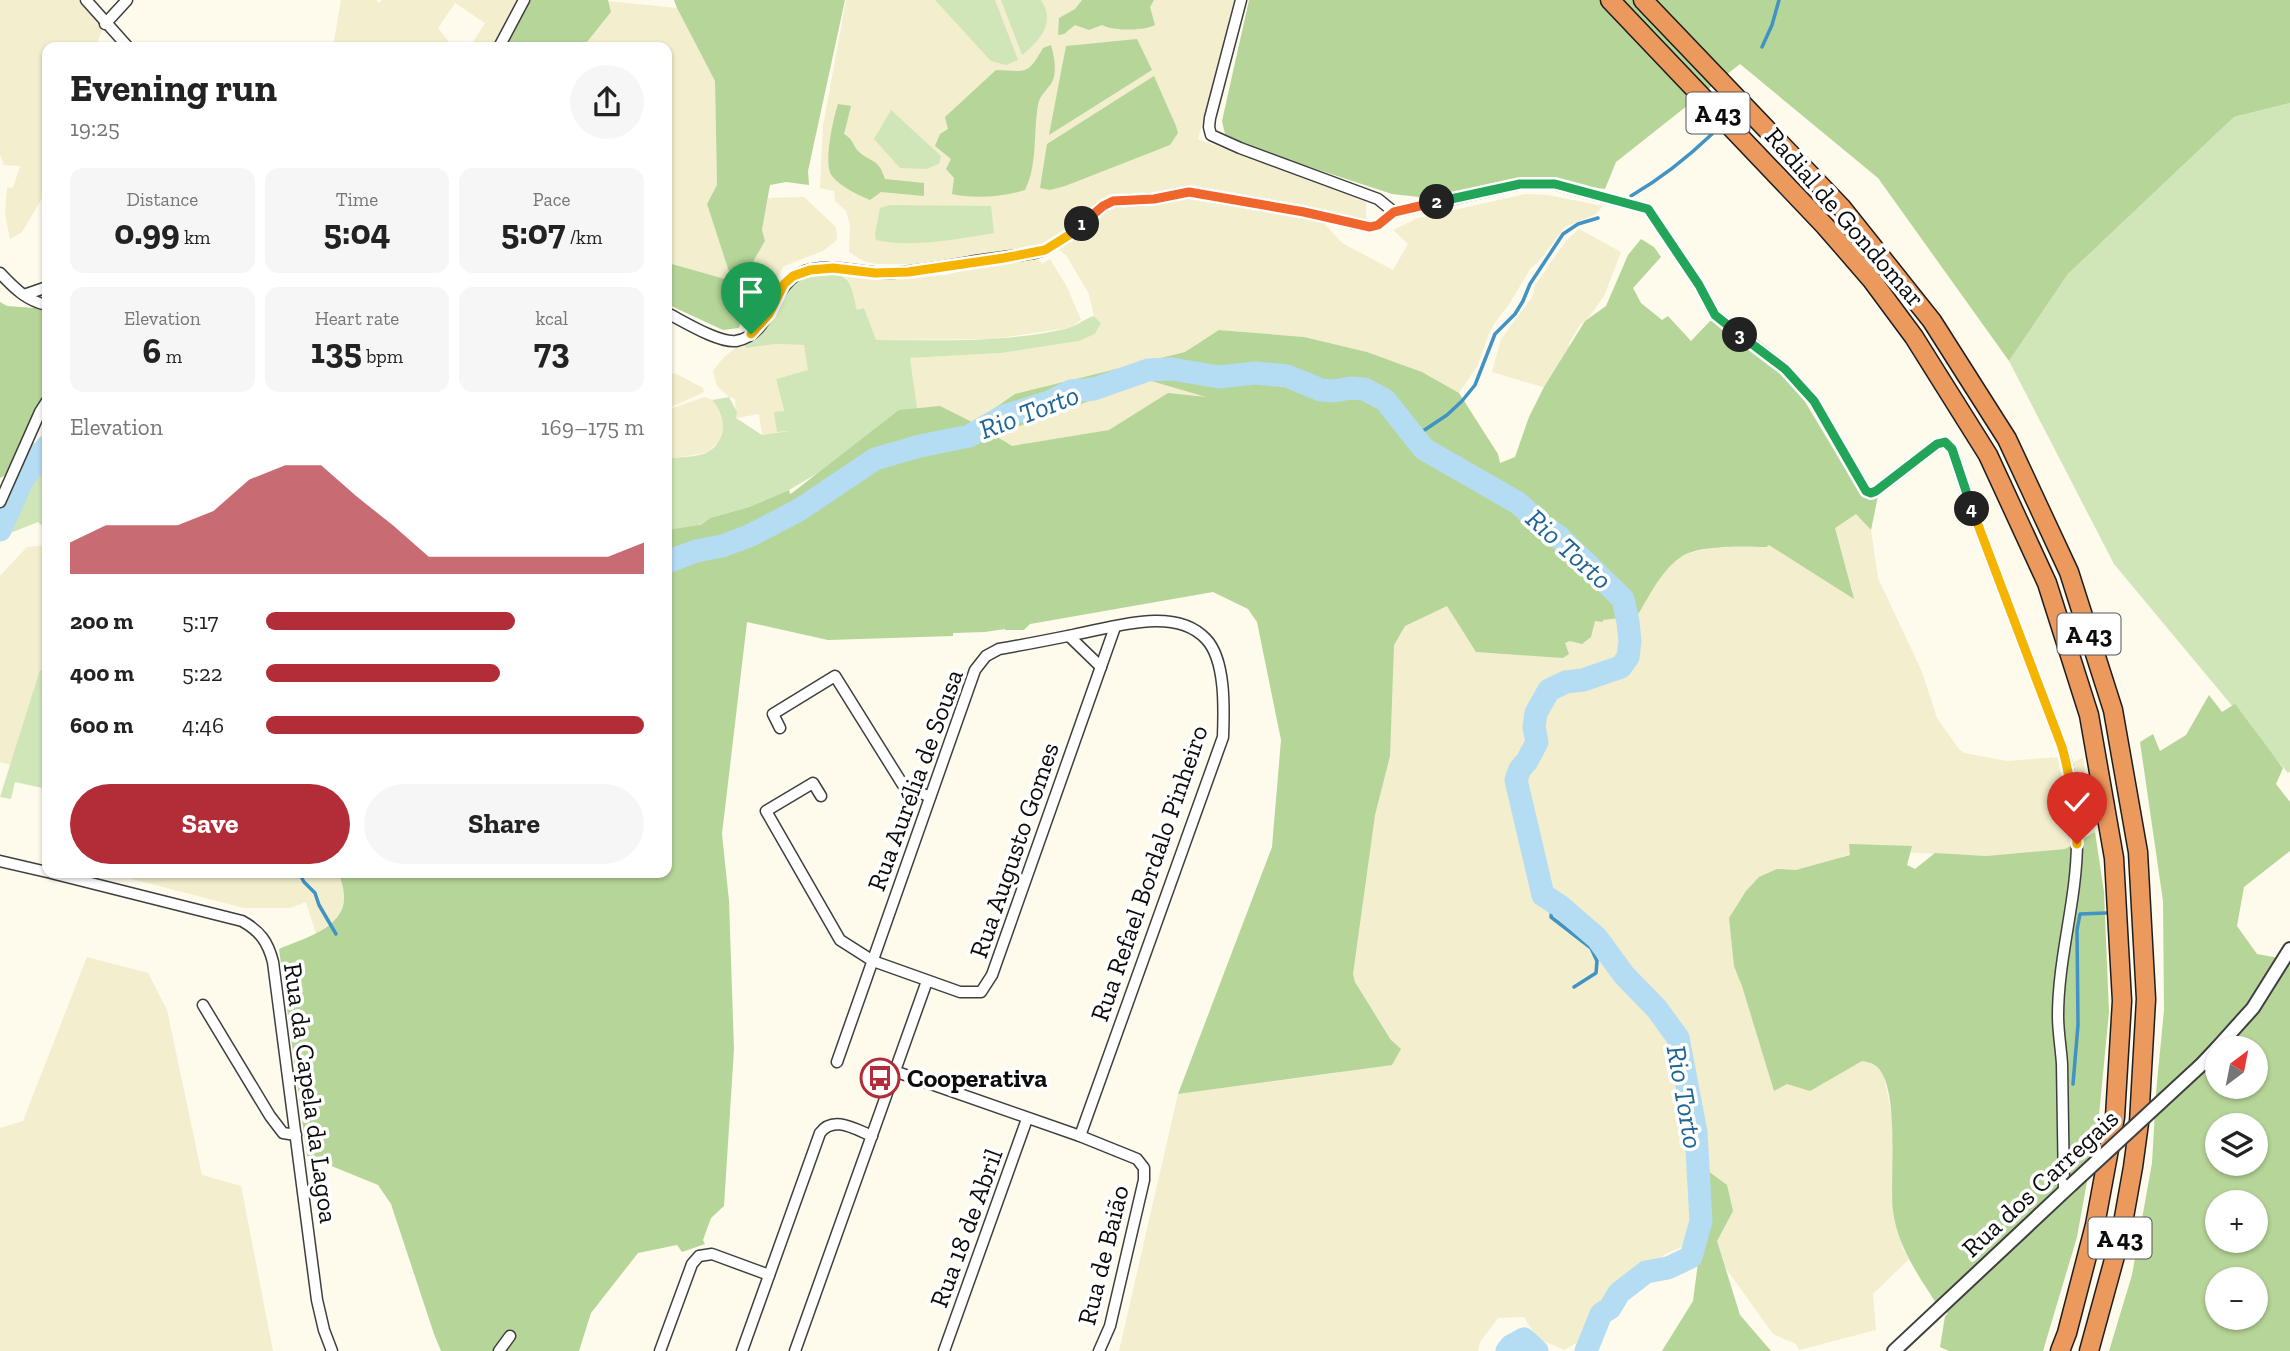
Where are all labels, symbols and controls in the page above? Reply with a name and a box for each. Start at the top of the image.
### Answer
text: Evening run [70,65,277,111]
button: share [570,65,644,139]
road number: A 43 [1686,92,1750,134]
text: 19:25 [70,114,120,142]
street label: Radial de Gondomar [1758,121,1932,313]
pin: 2 [1420,184,1454,220]
text: Distance [126,188,198,211]
text: Time [336,188,378,211]
text: Pace [533,188,571,211]
text: 2 [1431,190,1442,213]
pin: 1 [1064,206,1100,242]
text: 0.99 [114,211,180,253]
text: 5:04 [323,211,391,253]
text: 5:07 [501,211,565,253]
text: 1 [1078,212,1085,235]
text: km [180,226,210,249]
text: /km [565,226,602,249]
pin [721,262,781,334]
icon: arrive [732,273,770,311]
text: Elevation [124,307,201,330]
text: Heart rate [315,307,399,330]
text: kcal [535,307,568,330]
pin: 3 [1722,318,1758,352]
text: 3 [1734,323,1745,346]
text: 6 [143,330,161,372]
text: 135 [311,330,362,372]
text: 73 [534,330,570,372]
text: m [161,345,182,368]
text: bpm [362,345,403,368]
water label: Rio Torto [974,378,1084,446]
text: Elevation [70,413,163,441]
text: 169–175 m [541,413,644,441]
pin: 4 [1954,491,1990,526]
text: 4 [1966,497,1977,520]
water label: Rio Torto [1519,502,1619,596]
text: 200 m [70,607,133,635]
text: 5:17 [182,607,218,635]
road number: A 43 [2058,614,2120,654]
text: 400 m [70,659,134,687]
text: 5:22 [182,659,223,687]
street label: Rua Aurélia de Sousa [860,665,970,895]
text: 600 m [70,711,133,739]
text: 4:46 [182,711,224,739]
street label: Rua Refael Bordalo Pinheiro [1083,721,1215,1025]
street label: Rua Augusto Gomes [962,738,1066,962]
pin [2047,772,2107,844]
icon: check [2058,783,2096,821]
button: Save [70,784,350,864]
button: Share [364,784,644,864]
street label: Rua da Capela da Lagoa [277,961,345,1226]
north arrow [2205,1036,2268,1099]
map controls [2205,1036,2268,1330]
water label: Rio Torto [1660,1043,1710,1151]
bus stop icon: Cooperativa [859,1057,901,1099]
place label: Cooperativa [907,1062,1048,1094]
street label: Rua dos Carregais [1955,1102,2125,1264]
button: layers [2205,1113,2268,1176]
street label: Rua 18 de Abril [922,1144,1010,1312]
street label: Rua de Baião [1070,1182,1136,1328]
button: + [2205,1190,2268,1253]
road number: A 43 [2088,1218,2152,1258]
button: − [2205,1267,2268,1330]

